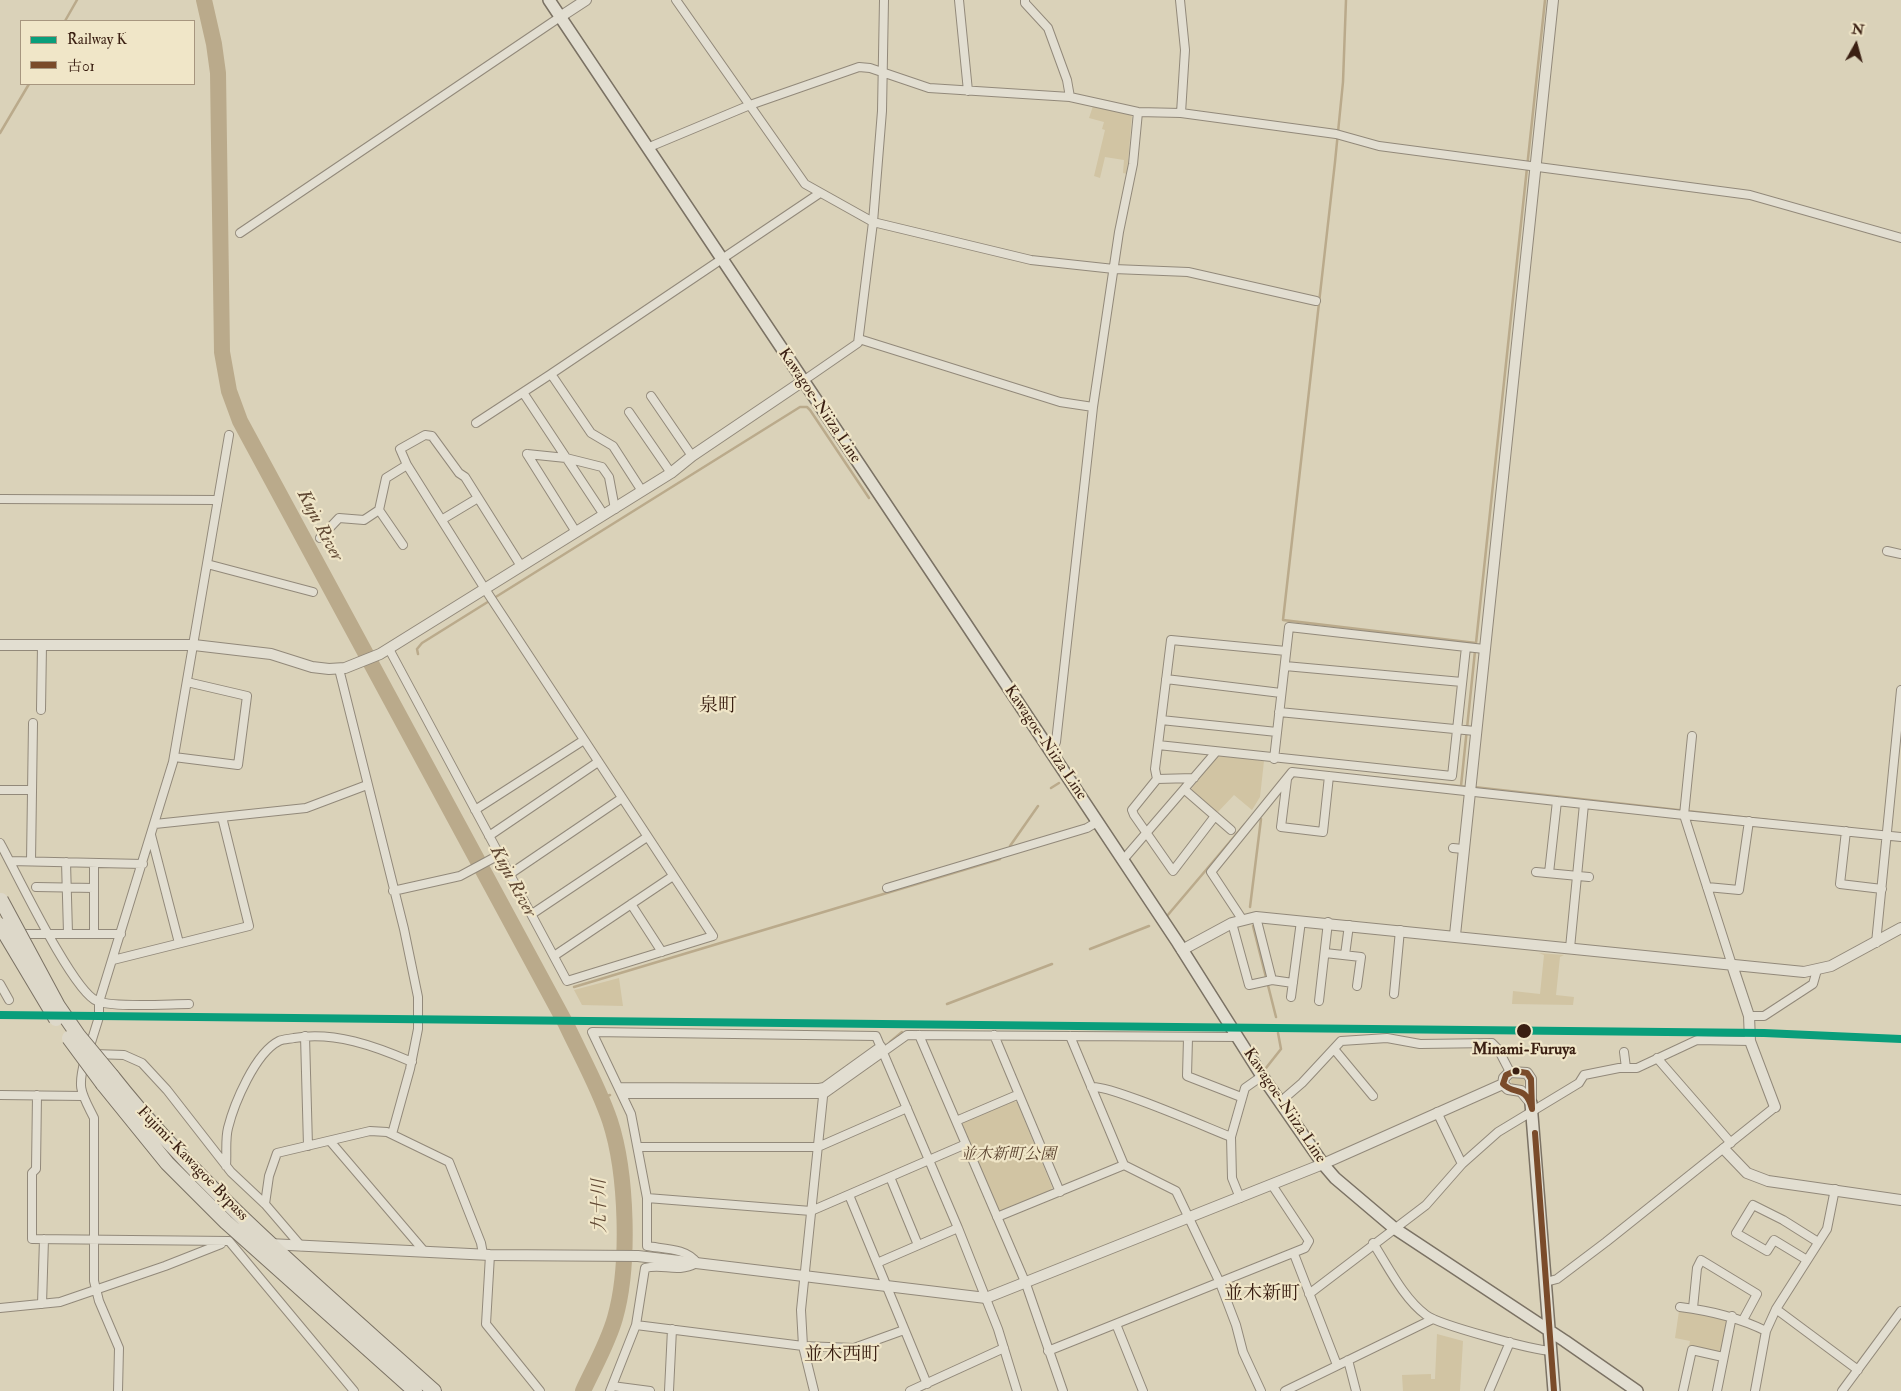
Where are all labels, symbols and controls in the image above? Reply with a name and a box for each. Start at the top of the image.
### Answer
legend [20,20,195,85]
north arrow [1831,20,1881,70]
text: N [1851,20,1865,39]
text: Railway K [67,30,127,49]
text: 古01 [67,57,95,76]
street label: Kawagoe-Niiza Line [774,345,864,467]
water label: Kuju River [291,487,347,565]
street label: Kawagoe-Niiza Line [1000,682,1090,804]
district label: 泉町 [699,696,737,718]
water label: Kuju River [484,843,540,921]
marker: Minami-Furuya [1515,1022,1533,1040]
place label: Minami-Furuya [1472,1041,1576,1061]
street label: Kawagoe-Niiza Line [1239,1045,1329,1167]
unlabelled marker [1511,1066,1521,1076]
street label: Fujimi-Kawagoe Bypass [132,1103,252,1225]
park label: 並木新町公園 [960,1146,1056,1166]
water label: 九十川 [590,1179,612,1233]
district label: 並木新町 [1224,1284,1300,1306]
district label: 並木西町 [804,1345,880,1367]

